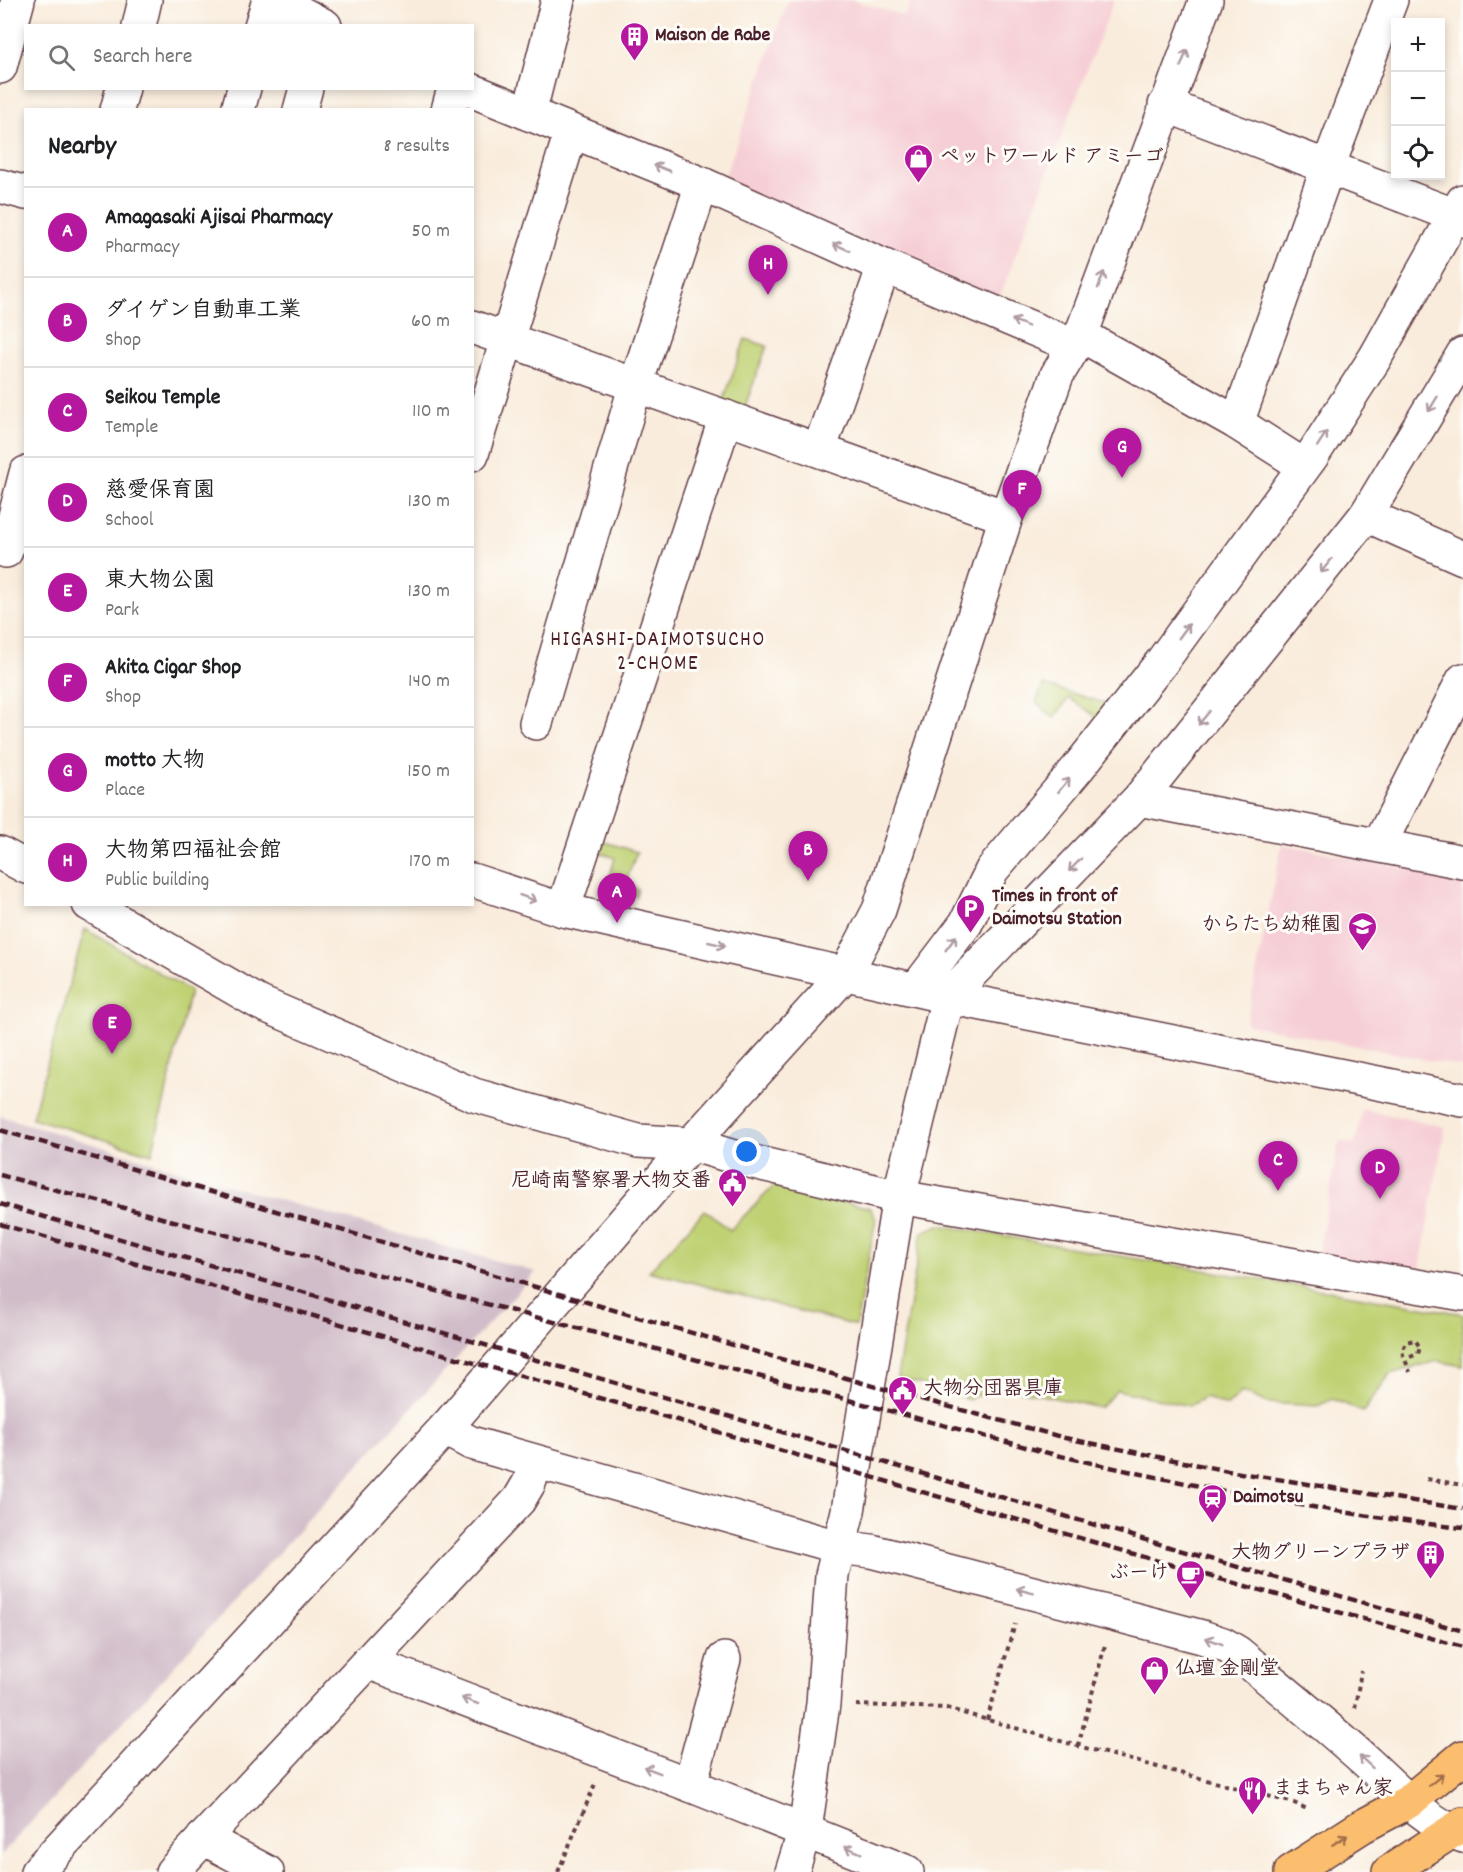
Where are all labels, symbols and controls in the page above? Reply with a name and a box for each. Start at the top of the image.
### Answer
map controls [1391,18,1445,180]
button: + [1391,18,1445,72]
building icon: Maison de Rabe [618,20,650,62]
place label: Maison de Rabe [655,22,770,50]
search box [24,24,474,90]
icon: search [45,41,78,74]
text: Search here [93,42,192,73]
one-way arrow [1179,49,1190,68]
button: − [1391,72,1445,126]
button: locate [1391,126,1445,180]
text: Nearby [48,129,116,166]
text: 8 results [384,133,450,161]
shop icon: ペットワールド アミーゴ [903,142,935,184]
place label: ペットワールド アミーゴ [940,144,1164,172]
one-way arrow [653,162,672,173]
text: Amagasaki Ajisai Pharmacy [105,203,332,234]
text: A [62,218,73,246]
text: 50 m [412,218,450,246]
text: Pharmacy [105,234,179,262]
one-way arrow [832,240,850,252]
pin: H [748,246,788,295]
one-way arrow [1097,271,1108,290]
text: ダイゲン自動車工業 [105,296,301,327]
text: B [63,308,72,336]
text: 60 m [411,308,450,336]
one-way arrow [1011,317,1030,328]
text: Shop [105,327,141,355]
text: Seikou Temple [105,383,220,414]
one-way arrow [1427,395,1439,412]
text: C [63,398,72,426]
text: 110 m [412,398,450,426]
text: Temple [105,414,158,442]
pin: G [1102,428,1142,478]
one-way arrow [1317,431,1329,448]
pin: F [1002,470,1042,520]
text: 慈愛保育園 [105,476,215,507]
text: D [62,488,73,516]
text: 130 m [408,488,450,516]
text: School [105,507,154,535]
one-way arrow [1319,558,1332,574]
text: 東大物公園 [105,566,215,597]
text: E [63,578,72,606]
text: 130 m [408,578,450,606]
text: Park [105,597,139,625]
one-way arrow [1178,624,1190,640]
district label: HIGASHI-DAIMOTSUCHO 2-CHOME [550,626,766,680]
text: Akita Cigar Shop [105,653,241,684]
text: F [63,668,72,696]
text: 140 m [408,668,450,696]
text: Shop [105,684,141,712]
one-way arrow [1197,710,1210,726]
text: motto 大物 [105,746,205,777]
text: G [62,758,73,786]
text: 150 m [407,758,450,786]
text: Place [105,777,145,805]
one-way arrow [1057,778,1071,793]
pin: B [788,832,828,881]
text: 大物第四福祉会館 [105,836,281,867]
text: H [62,848,73,876]
text: 170 m [409,848,450,876]
one-way arrow [1069,857,1083,872]
text: Public building [105,867,209,895]
pin: A [598,874,636,923]
place label: Times in front of Daimotsu Station [992,883,1122,934]
parking icon: Times in front of Daimotsu Station [955,892,987,934]
one-way arrow [518,894,537,905]
school or university icon: からたち幼稚園 [1346,910,1378,952]
place label: からたち幼稚園 [1201,912,1341,940]
one-way arrow [945,935,958,951]
one-way arrow [708,939,727,951]
pin: E [92,1004,132,1054]
your location [732,1137,761,1166]
pin: C [1258,1142,1298,1191]
pin: D [1360,1150,1400,1199]
public building icon: 尼崎南警察署大物交番 [716,1166,748,1208]
place label: 尼崎南警察署大物交番 [511,1168,711,1196]
public building icon: 大物分団器具庫 [886,1374,918,1416]
place label: 大物分団器具庫 [923,1376,1063,1404]
station icon: Daimotsu [1196,1482,1228,1524]
place label: Daimotsu [1233,1484,1303,1512]
building icon: 大物グリーンプラザ [1415,1538,1447,1580]
place label: 大物グリーンプラザ [1231,1540,1410,1568]
cafe icon: ぶーけ [1174,1558,1206,1600]
place label: ぶーけ [1109,1560,1169,1588]
one-way arrow [1016,1585,1035,1597]
one-way arrow [1205,1635,1223,1646]
shop icon: 仏壇 金剛堂 [1138,1654,1170,1696]
place label: 仏壇 金剛堂 [1175,1656,1280,1684]
one-way arrow [461,1695,480,1706]
one-way arrow [1359,1755,1374,1769]
one-way arrow [643,1764,662,1775]
one-way arrow [1427,1773,1443,1786]
restaurant icon: ままちゃん家 [1236,1774,1268,1816]
place label: ままちゃん家 [1273,1776,1393,1804]
one-way arrow [1331,1833,1348,1845]
one-way arrow [844,1844,863,1855]

